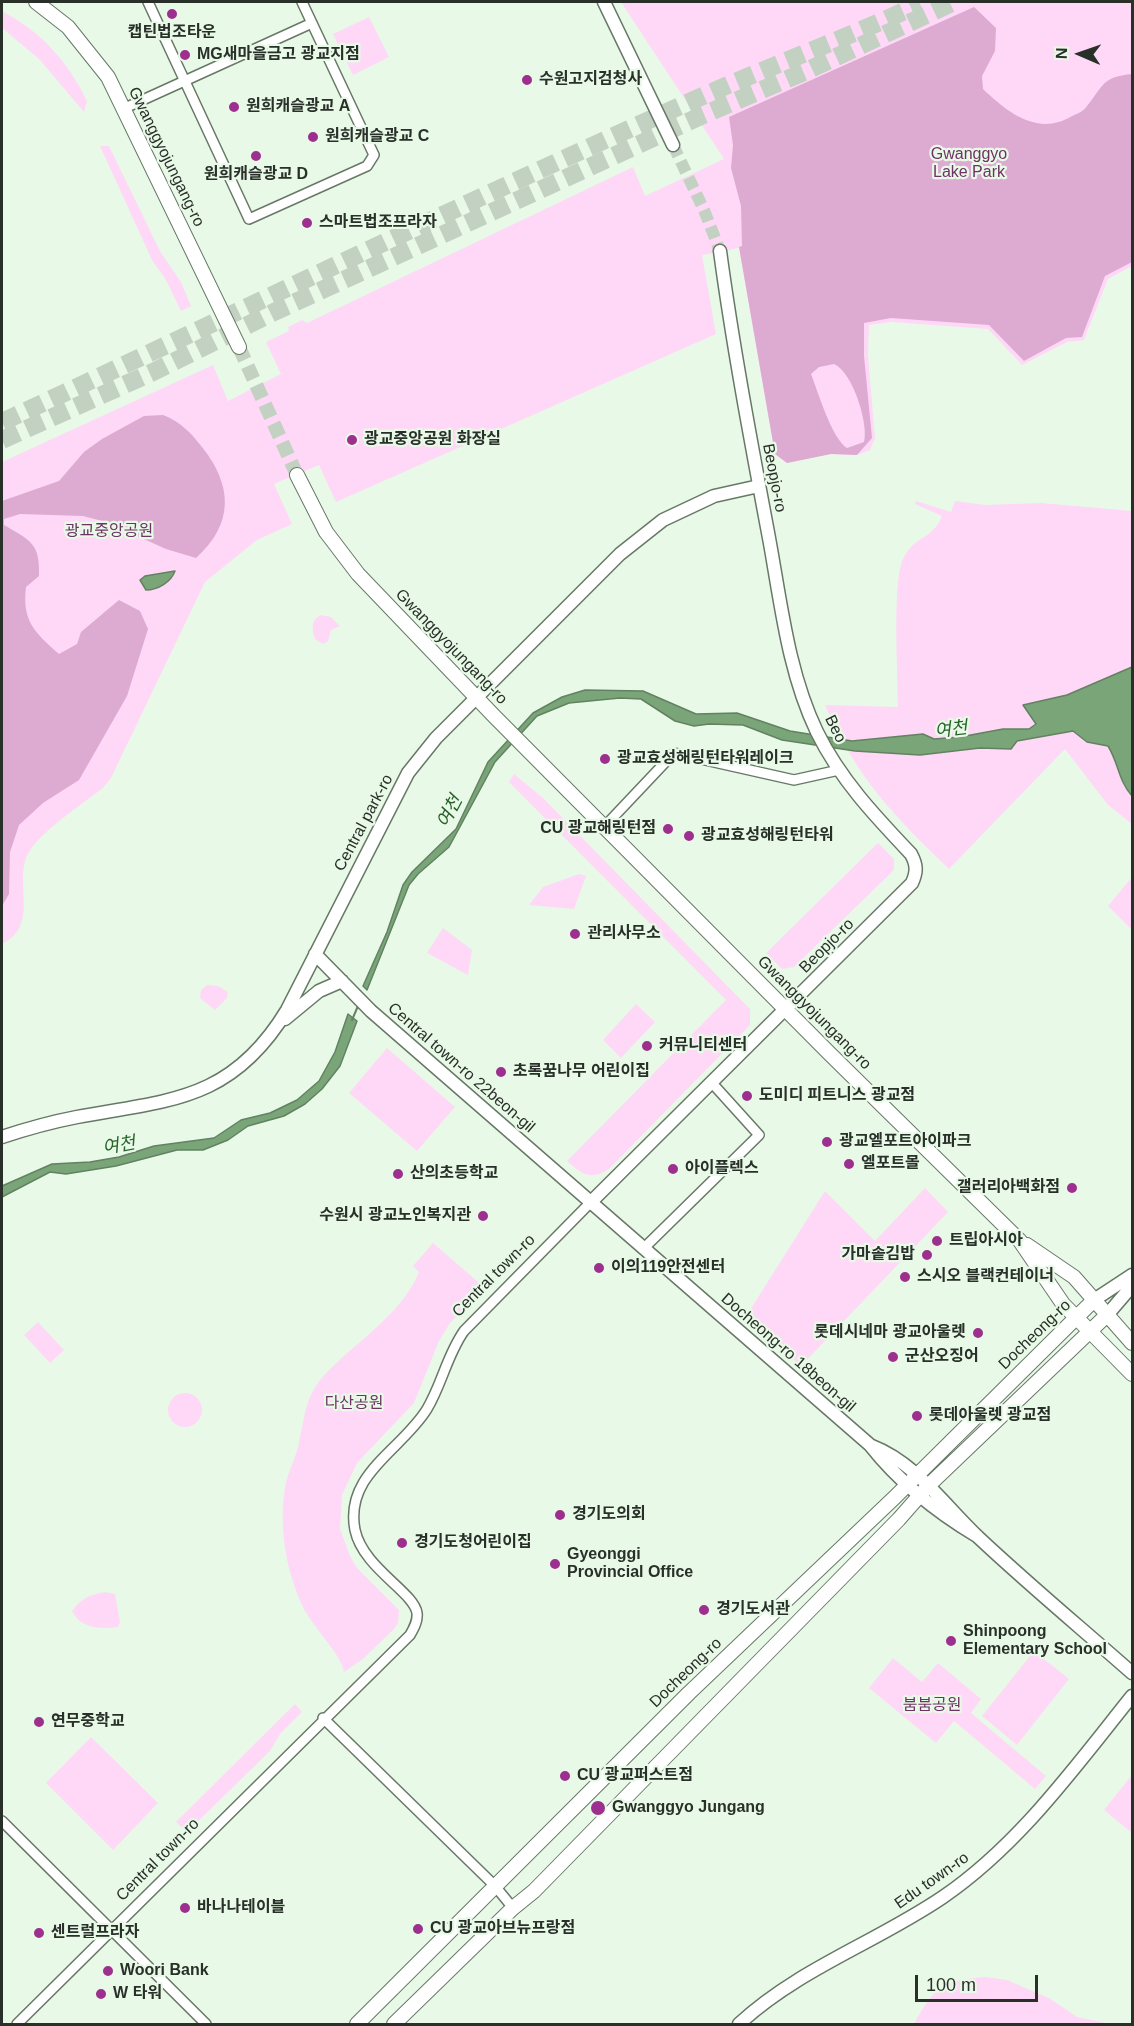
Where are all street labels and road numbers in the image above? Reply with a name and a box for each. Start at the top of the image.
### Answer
street label: Gwanggyojungang-ro [124,84,208,230]
street label: Beopjo-ro [758,442,790,514]
street label: Gwanggyojungang-ro [391,585,511,709]
street label: Beo [820,712,850,746]
street label: Central park-ro [330,771,398,875]
street label: Beopjo-ro [796,915,858,977]
street label: Gwanggyojungang-ro [753,952,875,1074]
street label: Central town-ro 22beon-gil [384,999,538,1137]
street label: Central town-ro [449,1231,539,1321]
street label: Docheong-ro 18beon-gil [717,1289,859,1417]
street label: Docheong-ro [995,1296,1075,1374]
street label: Docheong-ro [646,1634,726,1712]
street label: Central town-ro [113,1815,203,1905]
street label: Edu town-ro [891,1848,973,1914]

